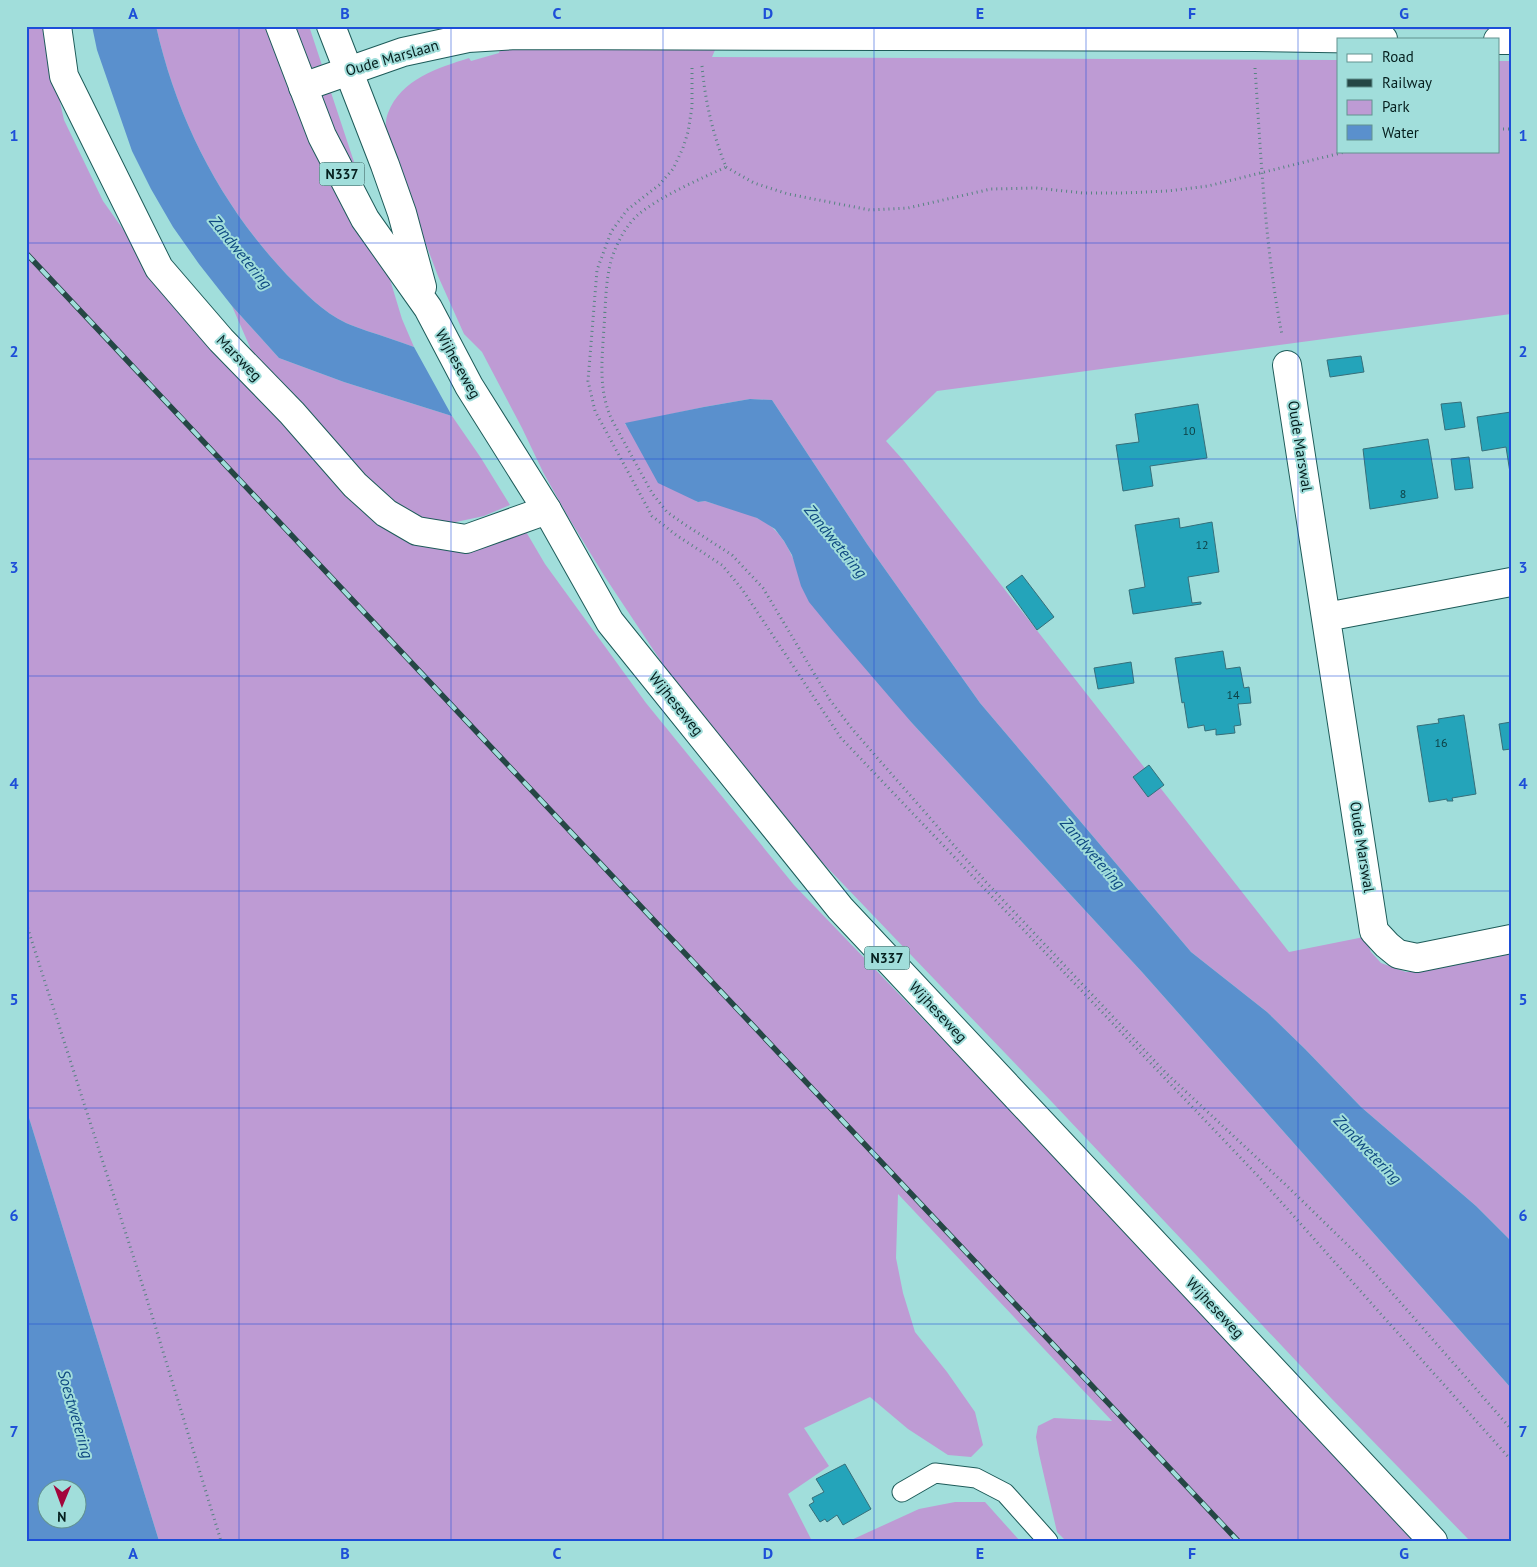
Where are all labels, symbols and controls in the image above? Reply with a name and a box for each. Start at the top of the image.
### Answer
text: A [128,3,138,23]
text: B [340,3,350,23]
text: C [553,3,562,23]
text: D [763,3,773,23]
text: E [976,3,984,23]
text: F [1188,3,1196,23]
text: G [1399,3,1409,23]
street label: Oude Marslaan [343,35,441,80]
legend [1337,38,1500,152]
text: Road [1382,47,1414,66]
text: Railway [1382,73,1432,92]
text: Park [1382,97,1410,116]
text: Water [1382,123,1419,142]
text: 1 [9,125,19,145]
text: 1 [1518,125,1528,145]
road number: N337 [320,162,364,185]
water label: Zandwetering [205,210,277,293]
street label: Wijheseweg [432,326,485,402]
street label: Marsweg [213,331,266,385]
text: 2 [9,341,19,361]
text: 2 [1518,341,1528,361]
street label: Oude Marswal [1284,399,1317,493]
house number: 10 [1182,423,1196,438]
house number: 8 [1400,486,1406,501]
water label: Zandwetering [800,499,872,582]
house number: 12 [1195,537,1209,552]
text: 3 [9,557,19,577]
text: 3 [1518,557,1528,577]
street label: Wijheseweg [645,668,708,739]
house number: 14 [1226,687,1240,702]
house number: 16 [1434,735,1448,750]
text: 4 [9,773,19,793]
text: 4 [1518,773,1528,793]
street label: Oude Marswal [1346,800,1379,894]
water label: Zandwetering [1056,812,1130,893]
road number: N337 [864,946,910,970]
street label: Wijheseweg [905,977,971,1046]
text: 5 [9,989,19,1009]
text: 5 [1518,989,1528,1009]
water label: Zandwetering [1329,1109,1406,1188]
text: 6 [9,1205,19,1225]
text: 6 [1518,1205,1528,1225]
street label: Wijheseweg [1182,1273,1248,1342]
water label: Soestwetering [54,1367,98,1461]
text: 7 [9,1421,19,1441]
text: 7 [1518,1421,1528,1441]
north arrow [38,1480,88,1530]
text: N [57,1508,67,1526]
text: A [128,1543,138,1563]
text: B [340,1543,350,1563]
text: C [553,1543,562,1563]
text: D [763,1543,773,1563]
text: E [976,1543,984,1563]
text: F [1188,1543,1196,1563]
text: G [1399,1543,1409,1563]

